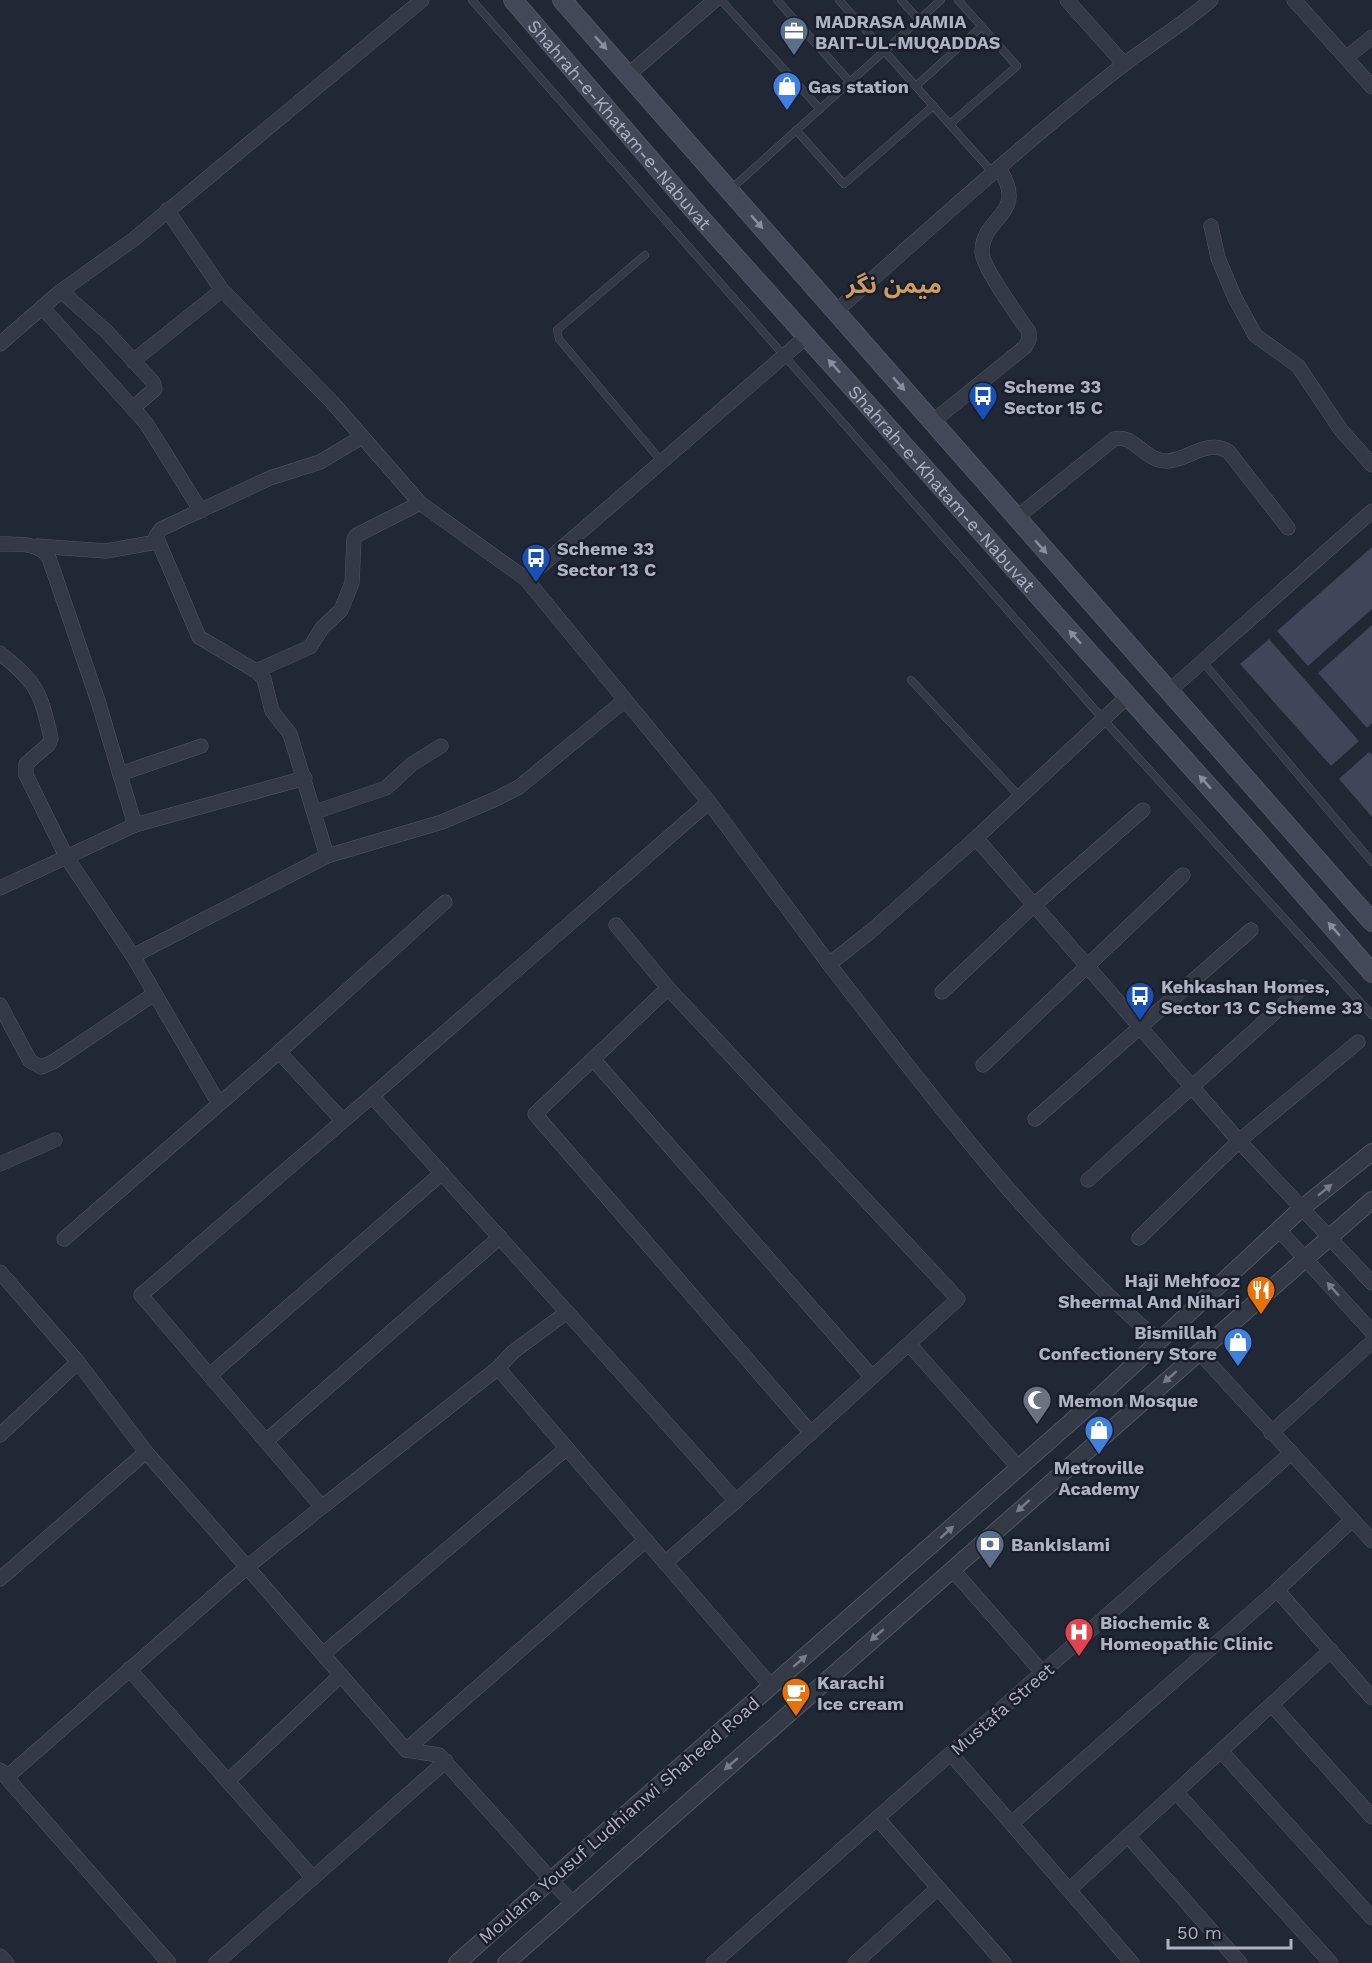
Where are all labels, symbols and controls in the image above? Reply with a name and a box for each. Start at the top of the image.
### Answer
place label: MADRASA JAMIA BAIT-UL-MUQADDAS [815,11,1001,53]
street label: Shahrah-e-Khatam-e-Nabuvat [524,15,716,234]
office icon: MADRASA JAMIA BAIT-UL-MUQADDAS [778,15,810,57]
one-way arrow [594,35,607,50]
shop icon: Gas station [771,70,803,112]
place label: Gas station [808,76,909,97]
one-way arrow [750,214,763,229]
district label: میمن نگر [845,271,942,299]
one-way arrow [828,359,841,374]
one-way arrow [892,376,905,391]
place label: Scheme 33 Sector 15 C [1004,376,1103,418]
bus stop icon: Scheme 33 Sector 15 C [967,380,999,422]
street label: Shahrah-e-Khatam-e-Nabuvat [844,381,1040,596]
place label: Scheme 33 Sector 13 C [557,538,656,580]
one-way arrow [1034,539,1047,554]
bus stop icon: Scheme 33 Sector 13 C [520,542,552,584]
one-way arrow [1069,630,1082,645]
one-way arrow [1199,775,1212,790]
one-way arrow [1328,922,1341,937]
place label: Kehkashan Homes, Sector 13 C Scheme 33 [1161,976,1363,1018]
bus stop icon: Kehkashan Homes, Sector 13 C Scheme 33 [1124,980,1156,1022]
one-way arrow [1317,1184,1332,1197]
place label: Haji Mehfooz Sheermal And Nihari [1058,1270,1240,1312]
restaurant icon: Haji Mehfooz Sheermal And Nihari [1245,1274,1277,1316]
one-way arrow [1326,1281,1340,1296]
place label: Bismillah Confectionery Store [1038,1322,1217,1364]
shop icon: Bismillah Confectionery Store [1222,1326,1254,1368]
one-way arrow [1163,1370,1178,1383]
mosque icon: Memon Mosque [1021,1384,1053,1426]
place label: Memon Mosque [1058,1390,1198,1411]
shop icon: Metroville Academy [1083,1414,1115,1456]
place label: Metroville Academy [1054,1457,1144,1499]
one-way arrow [1016,1499,1031,1513]
one-way arrow [939,1526,954,1539]
bank icon: BankIslami [974,1528,1006,1570]
place label: BankIslami [1011,1534,1110,1555]
place label: Biochemic & Homeopathic Clinic [1100,1612,1273,1654]
hospital icon: Biochemic & Homeopathic Clinic [1063,1616,1095,1658]
one-way arrow [870,1628,885,1641]
one-way arrow [793,1654,808,1668]
street label: Mustafa Street [946,1658,1058,1760]
place label: Karachi Ice cream [817,1672,904,1714]
cafe icon: Karachi Ice cream [780,1676,812,1718]
street label: Moulana Yousuf Ludhianwi Shaheed Road [474,1692,764,1948]
one-way arrow [724,1757,739,1770]
scale bar [1168,1912,1291,1950]
text: 50 m [1177,1922,1222,1943]

